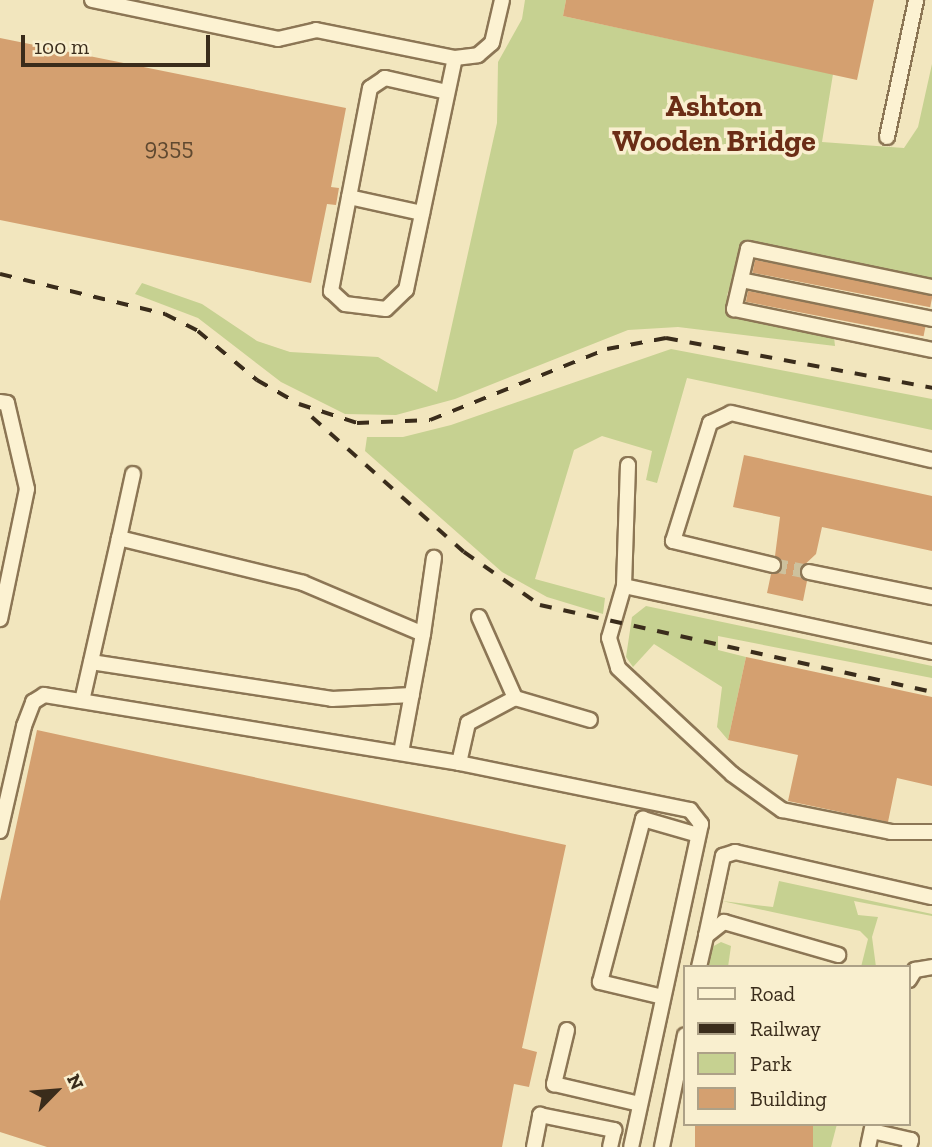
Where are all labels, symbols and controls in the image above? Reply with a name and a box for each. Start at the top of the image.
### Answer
scale bar [24,21,214,65]
text: 100 m [34,34,89,59]
district label: Ashton Wooden Bridge [612,88,816,158]
house number: 9355 [144,133,194,161]
legend [684,965,911,1126]
text: Road [750,981,795,1006]
text: Railway [750,1016,821,1041]
text: Park [750,1051,792,1076]
north arrow [21,1056,91,1126]
text: N [62,1070,89,1093]
text: Building [750,1086,827,1111]

